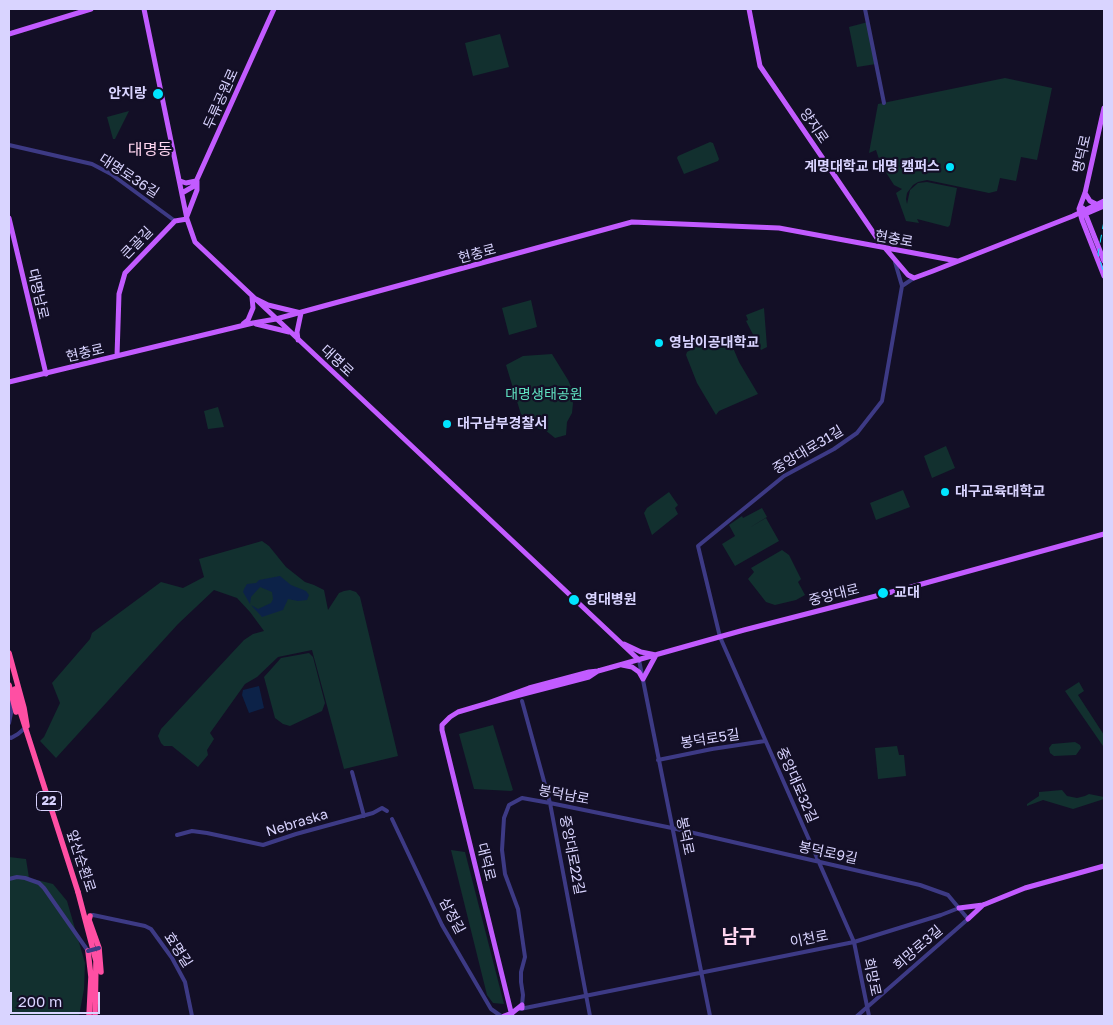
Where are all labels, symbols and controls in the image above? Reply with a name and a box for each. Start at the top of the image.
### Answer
street label: 두류공원로 [200,66,242,132]
place label: 안지랑 [108,86,147,102]
marker: 안지랑 [151,87,165,101]
street label: 양지로 [796,105,832,147]
street label: 명덕로 [1069,133,1095,175]
district label: 대명동 [128,140,172,160]
street label: 대명로36길 [96,150,162,202]
place label: 계명대학교 대명 캠퍼스 [804,159,940,175]
marker: 계명대학교 대명 캠퍼스 [944,161,956,173]
street label: 큰골길 [118,223,156,263]
street label: 현충로 [874,227,914,251]
street label: 현충로 [456,241,498,267]
street label: 대명남로 [24,267,52,321]
place label: 영남이공대학교 [669,335,759,351]
marker: 영남이공대학교 [653,337,665,349]
street label: 현충로 [64,340,106,366]
street label: 대명로 [317,342,357,380]
park label: 대명생태공원 [505,387,583,403]
place label: 대구남부경찰서 [457,416,547,432]
marker: 대구남부경찰서 [441,418,453,430]
street label: 중앙대로31길 [770,422,846,478]
place label: 대구교육대학교 [955,484,1045,500]
marker: 대구교육대학교 [939,486,951,498]
street label: 중앙대로 [807,581,861,609]
place label: 교대 [894,585,920,601]
marker: 교대 [876,586,890,600]
place label: 영대병원 [585,592,637,608]
marker: 영대병원 [567,593,581,607]
street label: 봉덕로5길 [679,726,741,752]
street label: 중앙대로32길 [773,745,821,825]
street label: 봉덕남로 [537,782,591,808]
road number: 22 [36,791,62,810]
street label: Nebraska [264,806,330,840]
street label: 중앙대로22길 [556,814,588,896]
street label: 봉덕로 [673,815,697,857]
street label: 앞산순환로 [63,828,99,894]
street label: 봉덕로9길 [797,839,859,867]
street label: 대덕로 [473,841,499,883]
street label: 삼정길 [436,895,468,937]
street label: 희망로3길 [890,922,946,974]
district label: 남구 [722,926,756,948]
street label: 이천로 [788,927,830,951]
street label: 효명길 [160,929,196,971]
street label: 희망로 [860,956,884,998]
scale bar [12,982,102,1014]
text: 200 m [18,992,62,1010]

